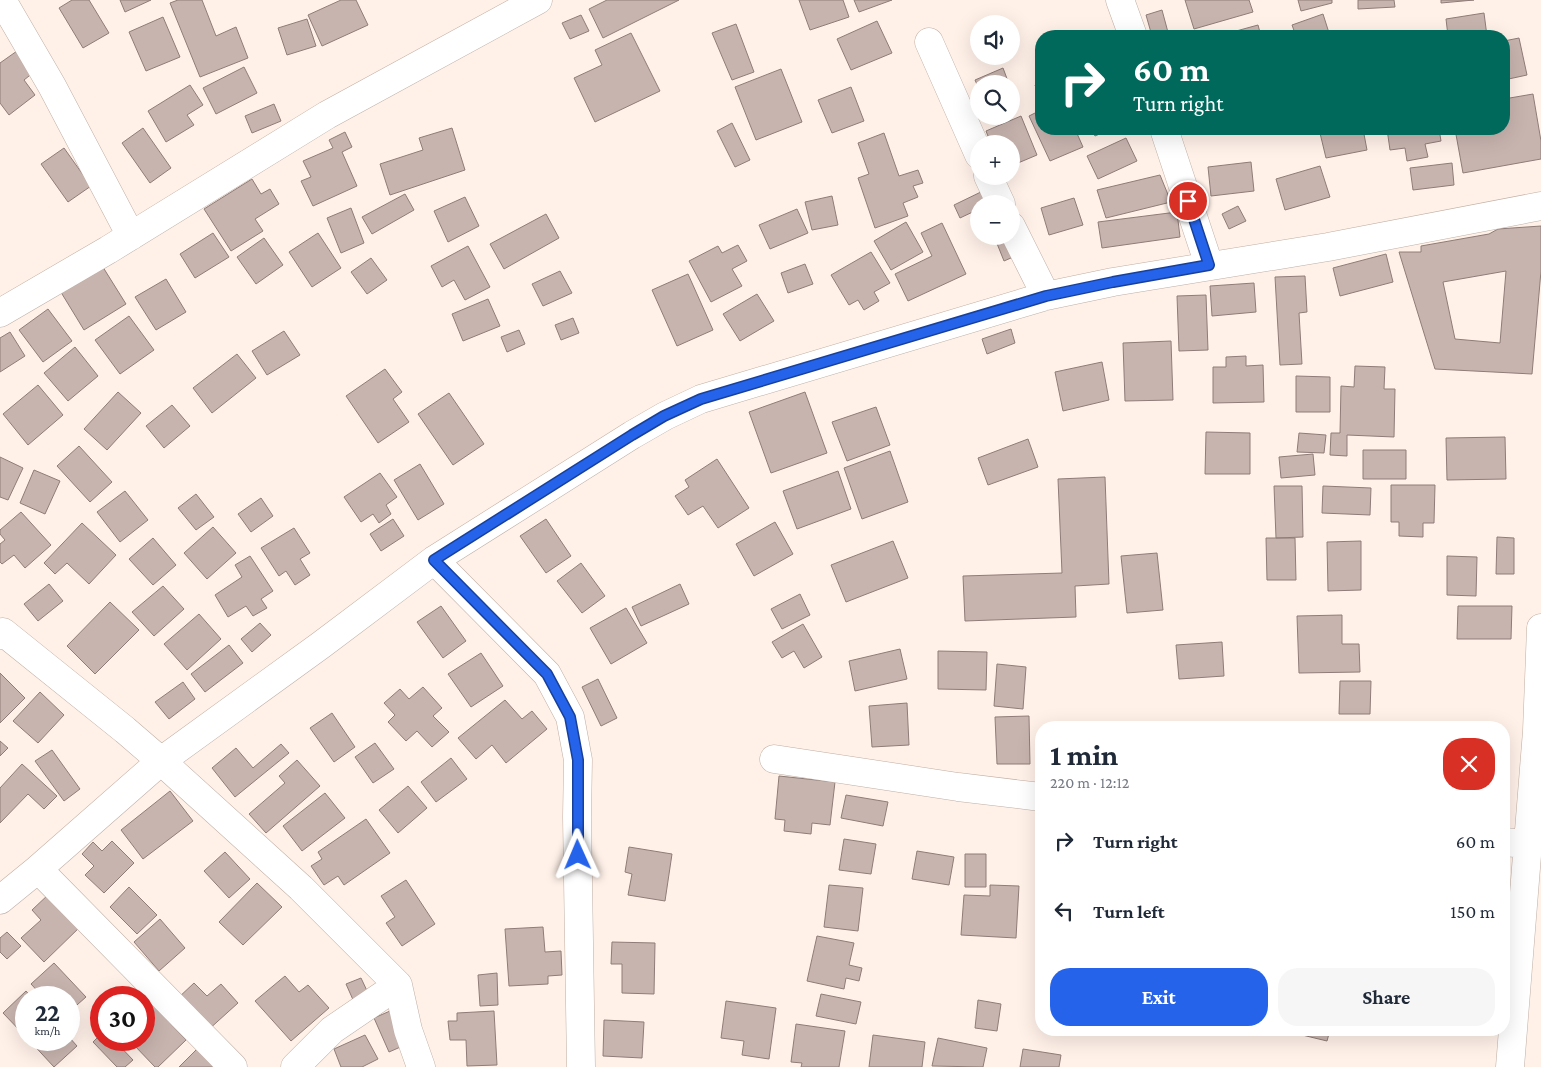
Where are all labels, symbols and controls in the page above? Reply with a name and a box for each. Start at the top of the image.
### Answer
map controls [970,15,1020,245]
button: sound [970,15,1020,65]
icon: right [1050,50,1115,115]
text: 60 m [1133,50,1210,89]
button: search [970,75,1020,125]
text: Turn right [1133,91,1224,116]
button: + [970,135,1020,185]
pin [1167,180,1209,222]
icon: arrive [1174,187,1202,215]
button: − [970,195,1020,245]
text: 1 min [1050,738,1118,771]
button: close [1443,738,1495,790]
text: 220 m · 12:12 [1050,774,1129,791]
icon: right [1050,827,1078,855]
position arrow [551,828,603,880]
text: Turn right [1093,831,1178,852]
text: 60 m [1456,831,1495,852]
icon: left [1050,897,1078,925]
text: Turn left [1093,901,1165,922]
text: 150 m [1450,901,1495,922]
button: Exit [1050,968,1268,1026]
button: Share [1278,968,1495,1026]
speed limit sign: 30 [90,986,155,1051]
text: 22 [35,999,60,1026]
text: km/h [35,1024,60,1038]

